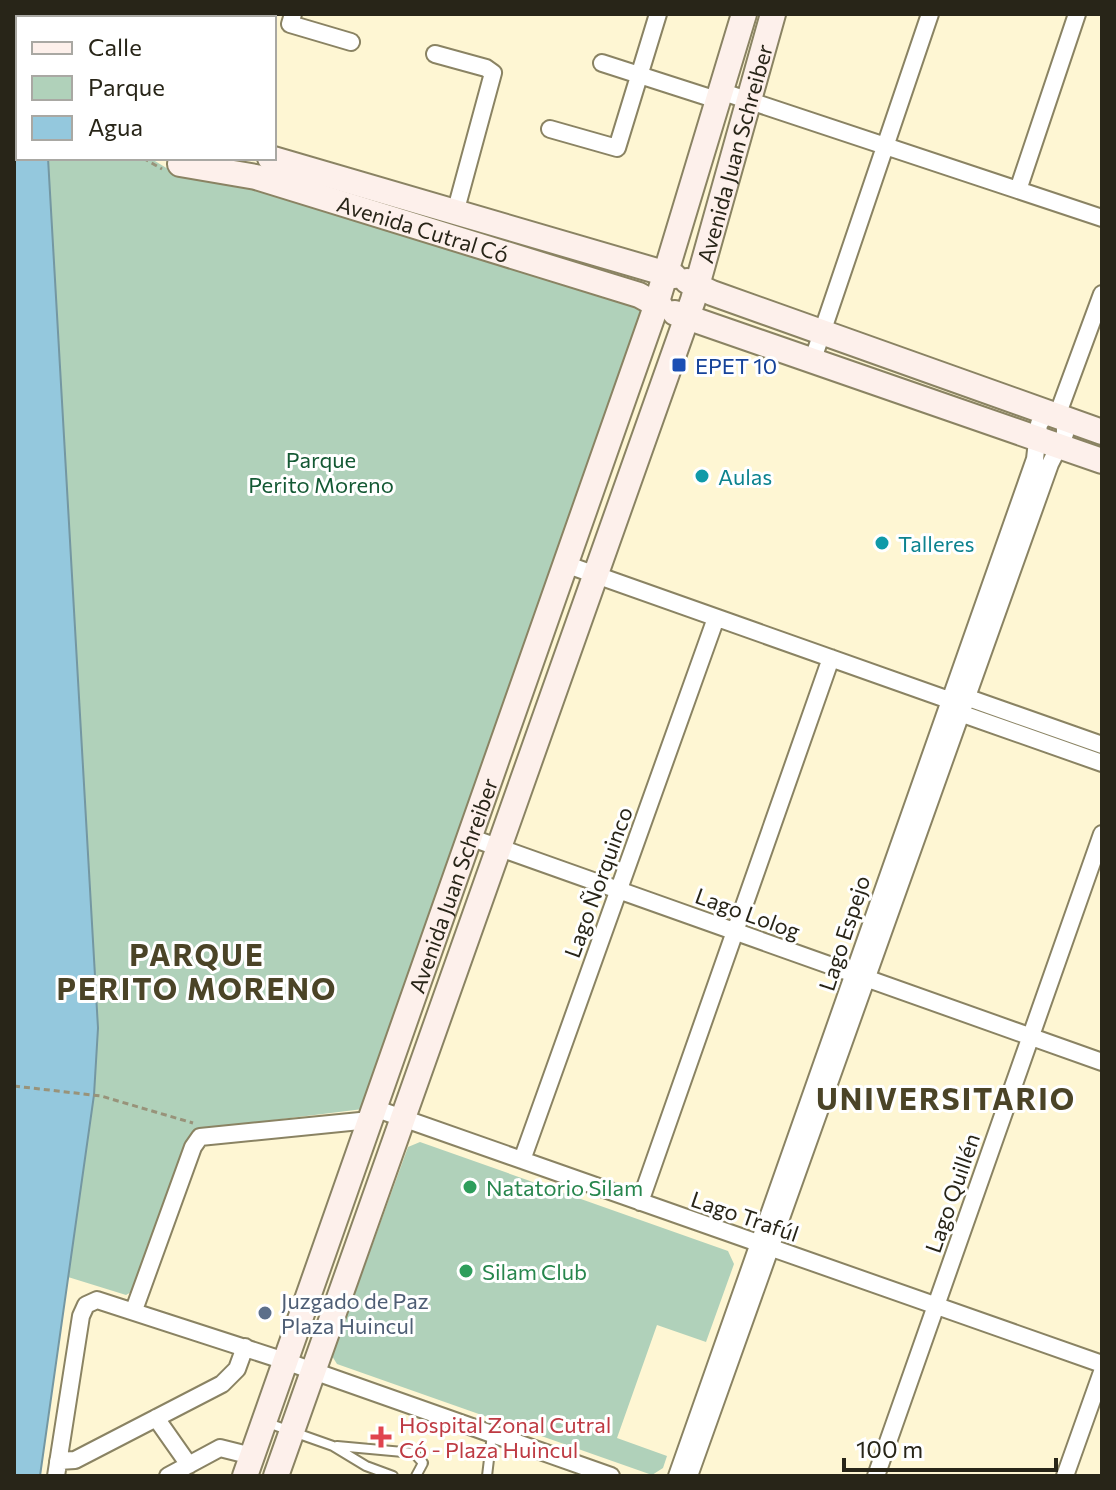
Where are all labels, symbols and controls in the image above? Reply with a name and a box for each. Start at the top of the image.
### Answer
legend [16,16,276,160]
text: Calle [88,32,142,61]
street label: Avenida Juan Schreiber [691,41,778,266]
text: Parque [88,72,165,101]
text: Agua [88,112,143,141]
street label: Avenida Cutral Có [334,189,512,268]
place label: EPET 10 [695,352,777,379]
marker: EPET 10 [670,356,688,374]
park label: Parque Perito Moreno [248,446,394,498]
place label: Aulas [718,463,772,490]
marker: Aulas [693,467,711,485]
place label: Talleres [898,530,975,557]
marker: Talleres [873,534,891,552]
street label: Avenida Juan Schreiber [402,774,503,997]
street label: Lago Ñorquinco [558,803,638,961]
street label: Lago Espejo [813,872,875,994]
street label: Lago Lolog [692,882,804,944]
district label: PARQUE PERITO MORENO [57,935,337,1006]
district label: UNIVERSITARIO [816,1079,1076,1116]
street label: Lago Quillén [919,1130,985,1256]
place label: Natatorio Silam [486,1174,643,1201]
marker: Natatorio Silam [461,1178,479,1196]
street label: Lago Trafúl [688,1185,802,1247]
place label: Silam Club [482,1258,587,1285]
marker: Silam Club [457,1262,475,1280]
place label: Juzgado de Paz Plaza Huincul [281,1287,429,1339]
marker: Juzgado de Paz Plaza Huincul [256,1304,274,1322]
place label: Hospital Zonal Cutral Có - Plaza Huincul [399,1411,611,1463]
scale bar [844,1422,1056,1472]
marker: Hospital Zonal Cutral Có - Plaza Huincul [370,1426,392,1448]
text: 100 m [856,1434,923,1463]

